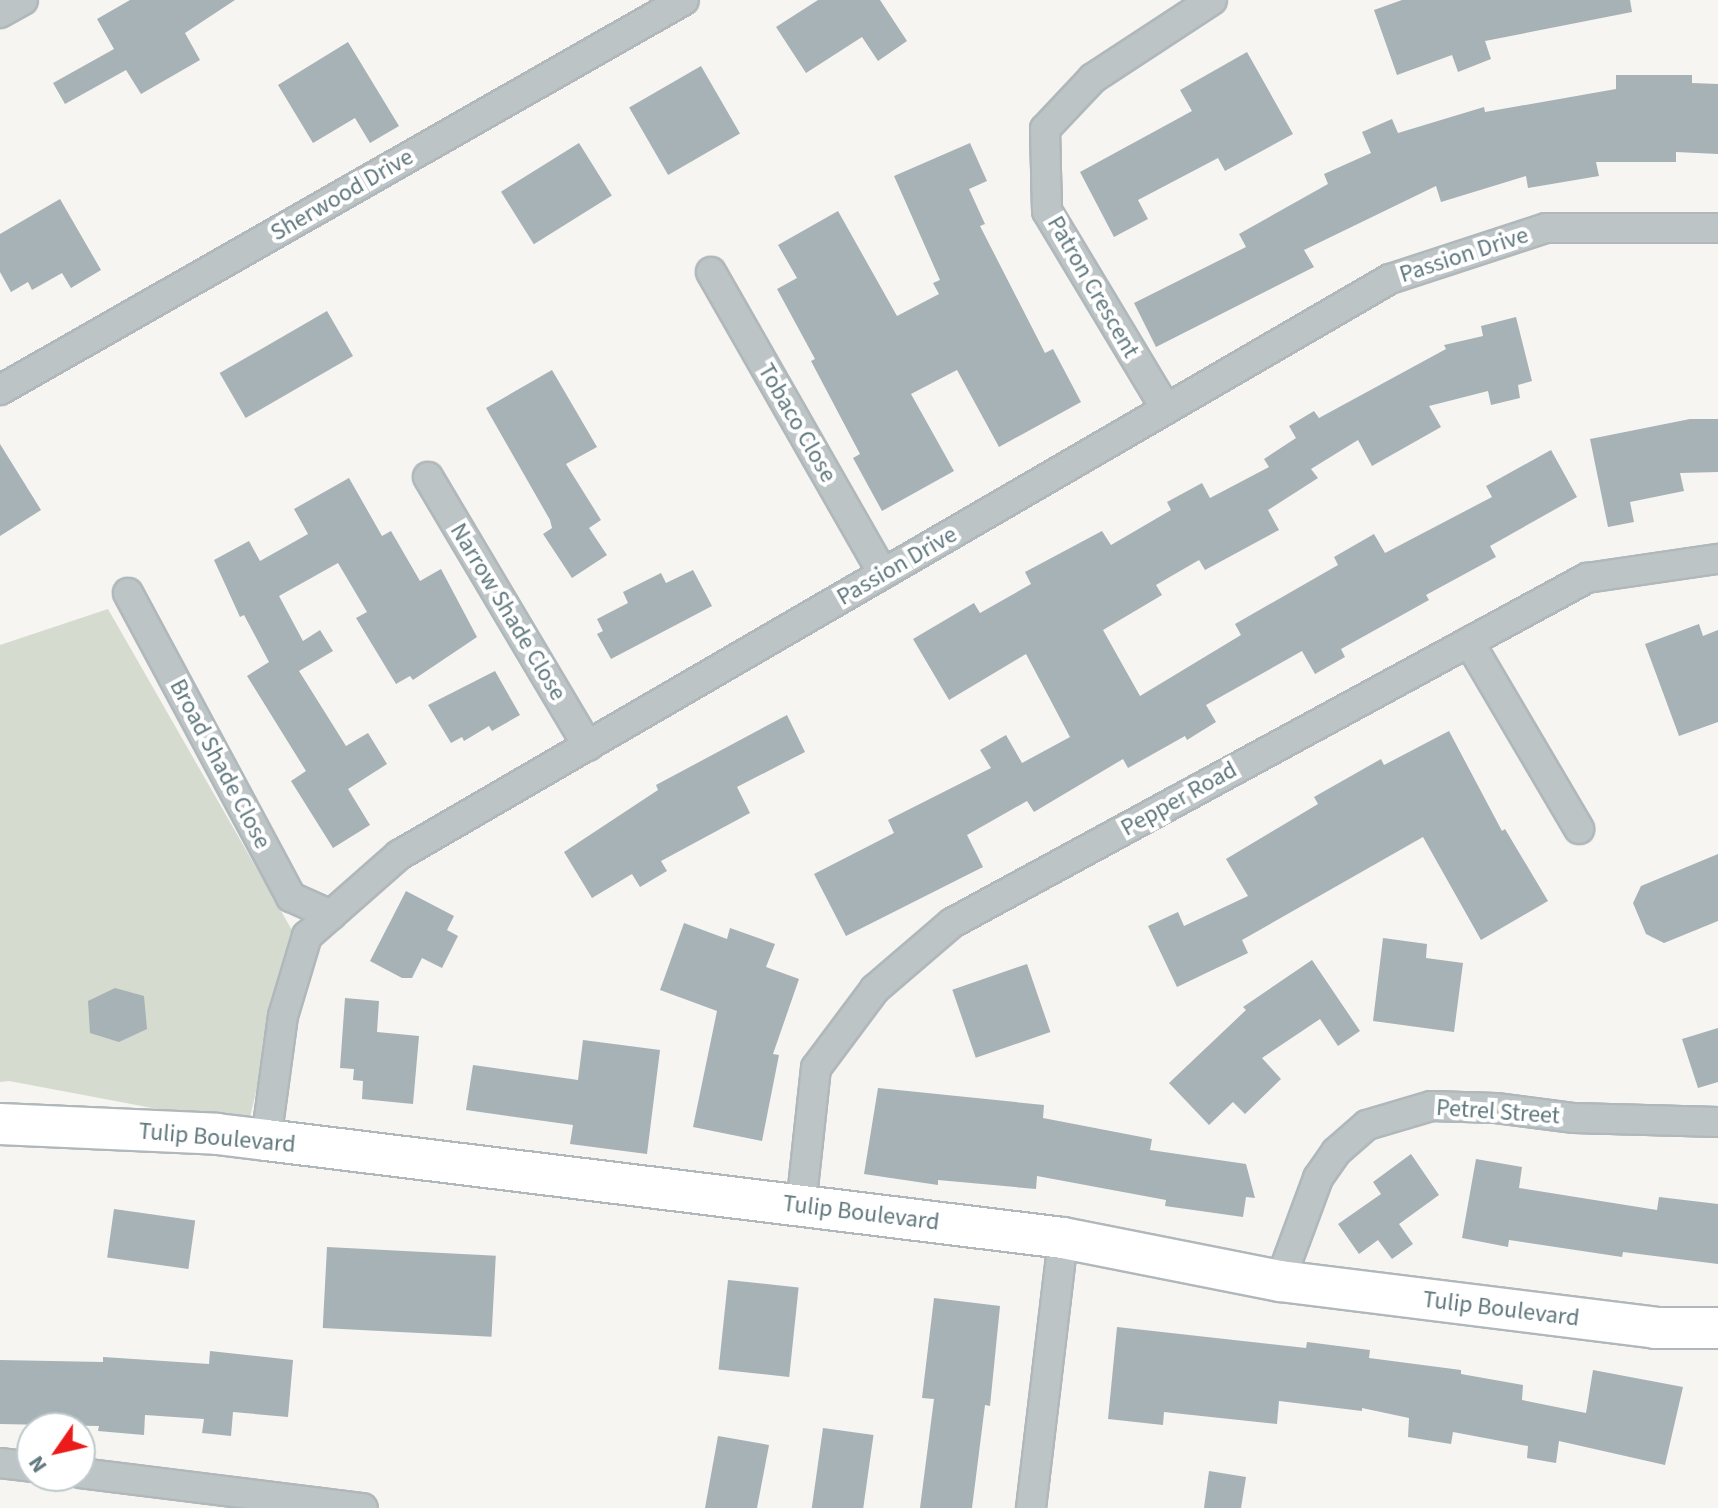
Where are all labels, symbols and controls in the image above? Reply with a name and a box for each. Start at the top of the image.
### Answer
street label: Sherwood Drive [266,143,418,247]
street label: Patron Crescent [1041,211,1145,363]
street label: Passion Drive [1396,221,1532,289]
street label: Tobaco Close [751,359,843,487]
street label: Narrow Shade Close [444,518,572,706]
street label: Passion Drive [832,520,962,612]
street label: Broad Shade Close [163,674,277,854]
street label: Pepper Road [1116,755,1242,843]
street label: Petrel Street [1435,1093,1561,1131]
street label: Tulip Boulevard [137,1117,297,1159]
street label: Tulip Boulevard [781,1189,941,1237]
street label: Tulip Boulevard [1421,1285,1581,1333]
north arrow [16,1412,96,1492]
text: N [20,1449,55,1479]

